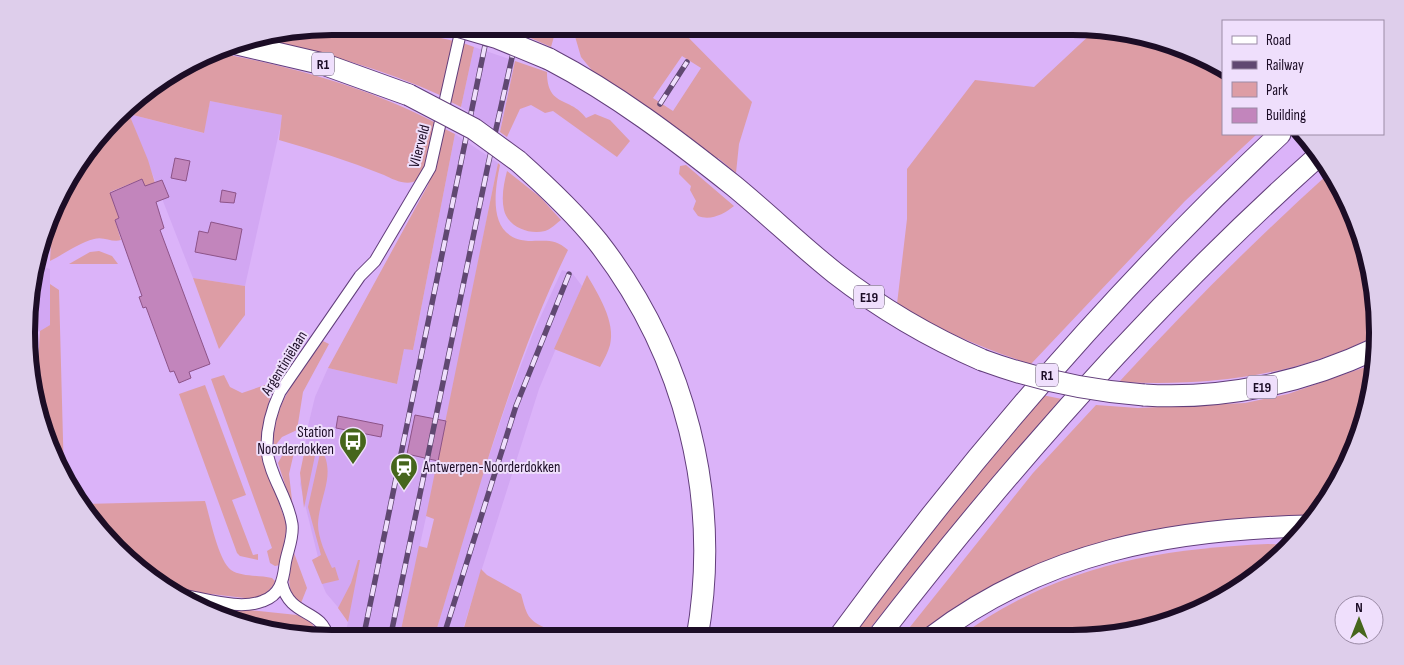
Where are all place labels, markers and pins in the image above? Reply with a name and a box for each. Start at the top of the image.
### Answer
place label: Station Noorderdokken [257,423,334,459]
bus stop icon: Station Noorderdokken [338,426,368,465]
station icon: Antwerpen-Noorderdokken [389,452,419,491]
place label: Antwerpen-Noorderdokken [422,458,560,477]

